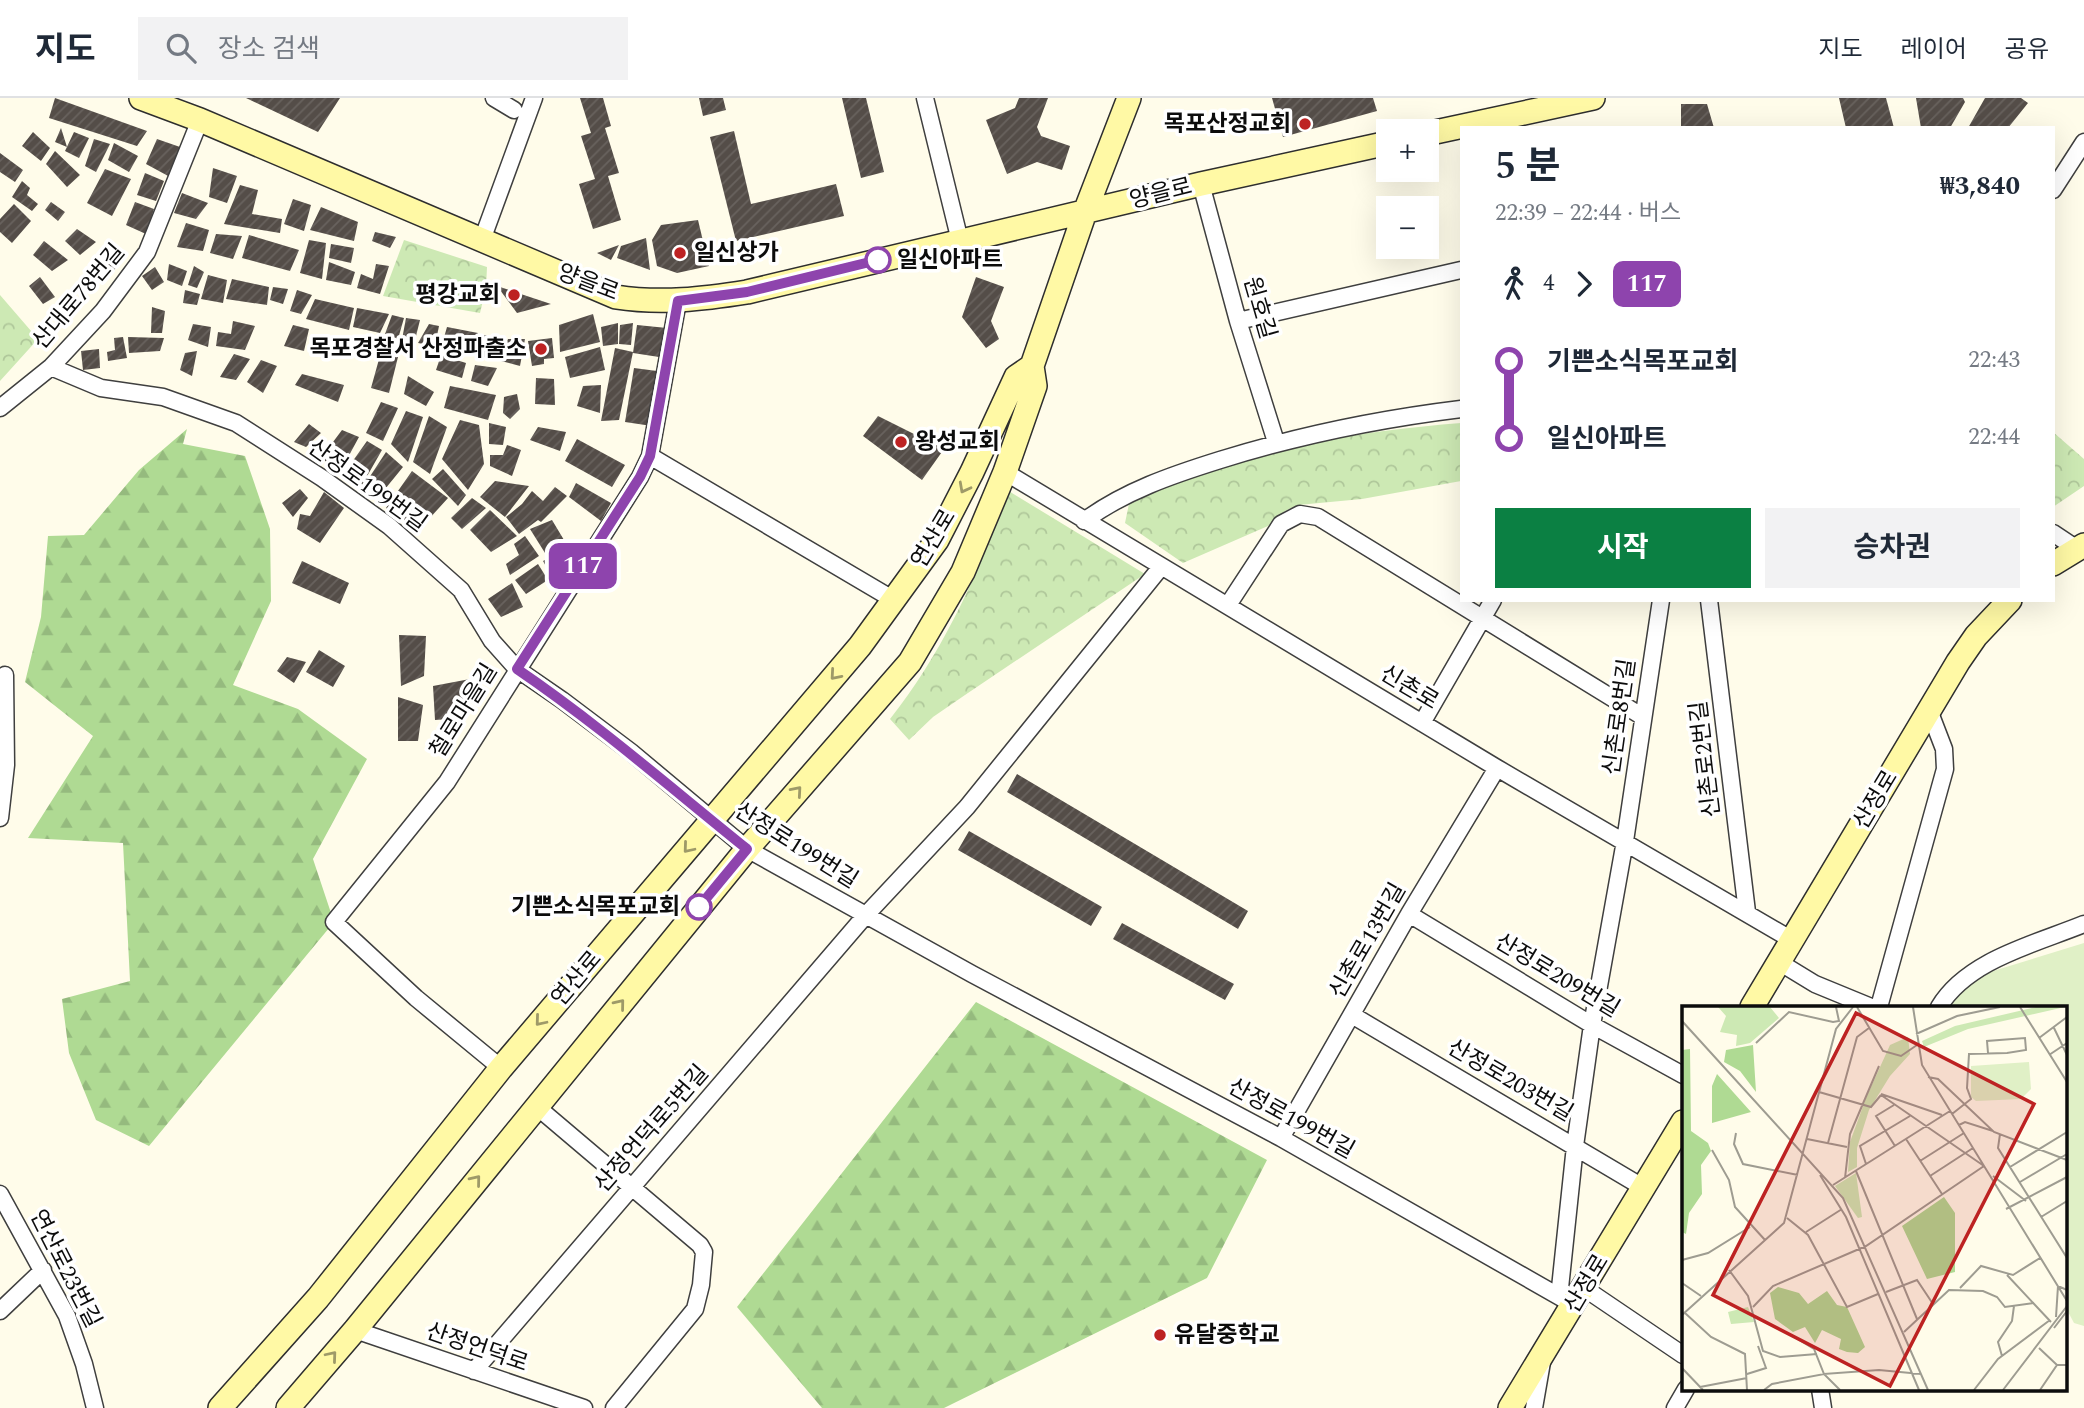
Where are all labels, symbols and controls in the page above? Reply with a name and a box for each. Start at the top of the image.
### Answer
search box [138,17,628,80]
text: 지도 [35,25,96,75]
icon: search [162,29,200,67]
text: 장소 검색 [218,29,320,69]
text: 지도 [1818,32,1863,68]
text: 레이어 [1901,32,1967,68]
text: 공유 [2005,32,2049,68]
place label: 목포산정교회 [1164,107,1291,142]
marker: 목포산정교회 [1297,116,1313,132]
map controls [1376,119,1439,259]
button: + [1376,119,1439,182]
text: 5 분 [1495,138,1561,196]
text: ₩3,840 [1940,166,2020,206]
street label: 양을로 [1126,169,1196,219]
button: − [1376,196,1439,259]
text: 22:39 – 22:44 · 버스 [1495,196,1681,231]
street label: 산대로78번길 [24,236,134,358]
place label: 일신상가 [694,236,779,271]
place label: 일신아파트 [897,243,1003,278]
marker: 일신상가 [672,245,688,261]
marker: 일신아파트 [865,247,891,273]
street label: 양을로 [552,255,624,311]
icon: walk [1495,265,1533,303]
icon: forward [1565,265,1603,303]
text: 4 [1543,266,1555,301]
text: 117 [1627,266,1667,302]
street label: 원호길 [1233,273,1285,343]
place label: 평강교회 [415,278,500,313]
marker: 평강교회 [506,287,522,303]
place label: 목포경찰서 산정파출소 [310,332,527,367]
marker: 목포경찰서 산정파출소 [533,341,549,357]
text: 기쁜소식목포교회 [1547,342,1738,382]
text: 22:43 [1968,343,2020,378]
text: 일신아파트 [1547,419,1667,459]
text: 22:44 [1968,420,2020,455]
place label: 왕성교회 [915,425,1000,460]
street label: 산정로199번길 [300,431,434,541]
marker: 왕성교회 [893,434,909,450]
one-way arrow [959,481,972,493]
street label: 연산로 [903,503,965,575]
button: 시작 [1495,508,1751,588]
button: 승차권 [1765,508,2020,588]
line badge: 117 [543,543,623,589]
text: 117 [563,548,603,584]
street label: 신촌로8번길 [1595,656,1645,778]
street label: 철로마을길 [421,657,507,765]
street label: 신촌로 [1373,657,1445,719]
one-way arrow [831,667,844,680]
street label: 신촌로2번길 [1681,699,1731,819]
street label: 산정로 [1845,764,1907,836]
one-way arrow [789,786,801,799]
street label: 산정로199번길 [727,794,865,898]
one-way arrow [684,840,696,853]
street label: 신촌로13번길 [1321,876,1415,1006]
place label: 기쁜소식목포교회 [511,890,680,925]
marker: 기쁜소식목포교회 [686,894,712,920]
street label: 산정로209번길 [1488,925,1626,1027]
street label: 연산로 [543,943,611,1015]
one-way arrow [612,999,624,1012]
inset map [1682,1006,2066,1390]
one-way arrow [536,1013,548,1026]
street label: 산정로203번길 [1440,1031,1580,1131]
street label: 산정언덕로5번길 [586,1057,718,1201]
street label: 산정로199번길 [1221,1070,1361,1168]
one-way arrow [468,1175,481,1187]
street label: 연산로23번길 [20,1204,110,1334]
street label: 산정로 [1556,1248,1618,1320]
street label: 산정언덕로 [421,1314,533,1382]
place label: 유달중학교 [1174,1318,1280,1353]
marker: 유달중학교 [1152,1327,1168,1343]
one-way arrow [324,1351,336,1364]

